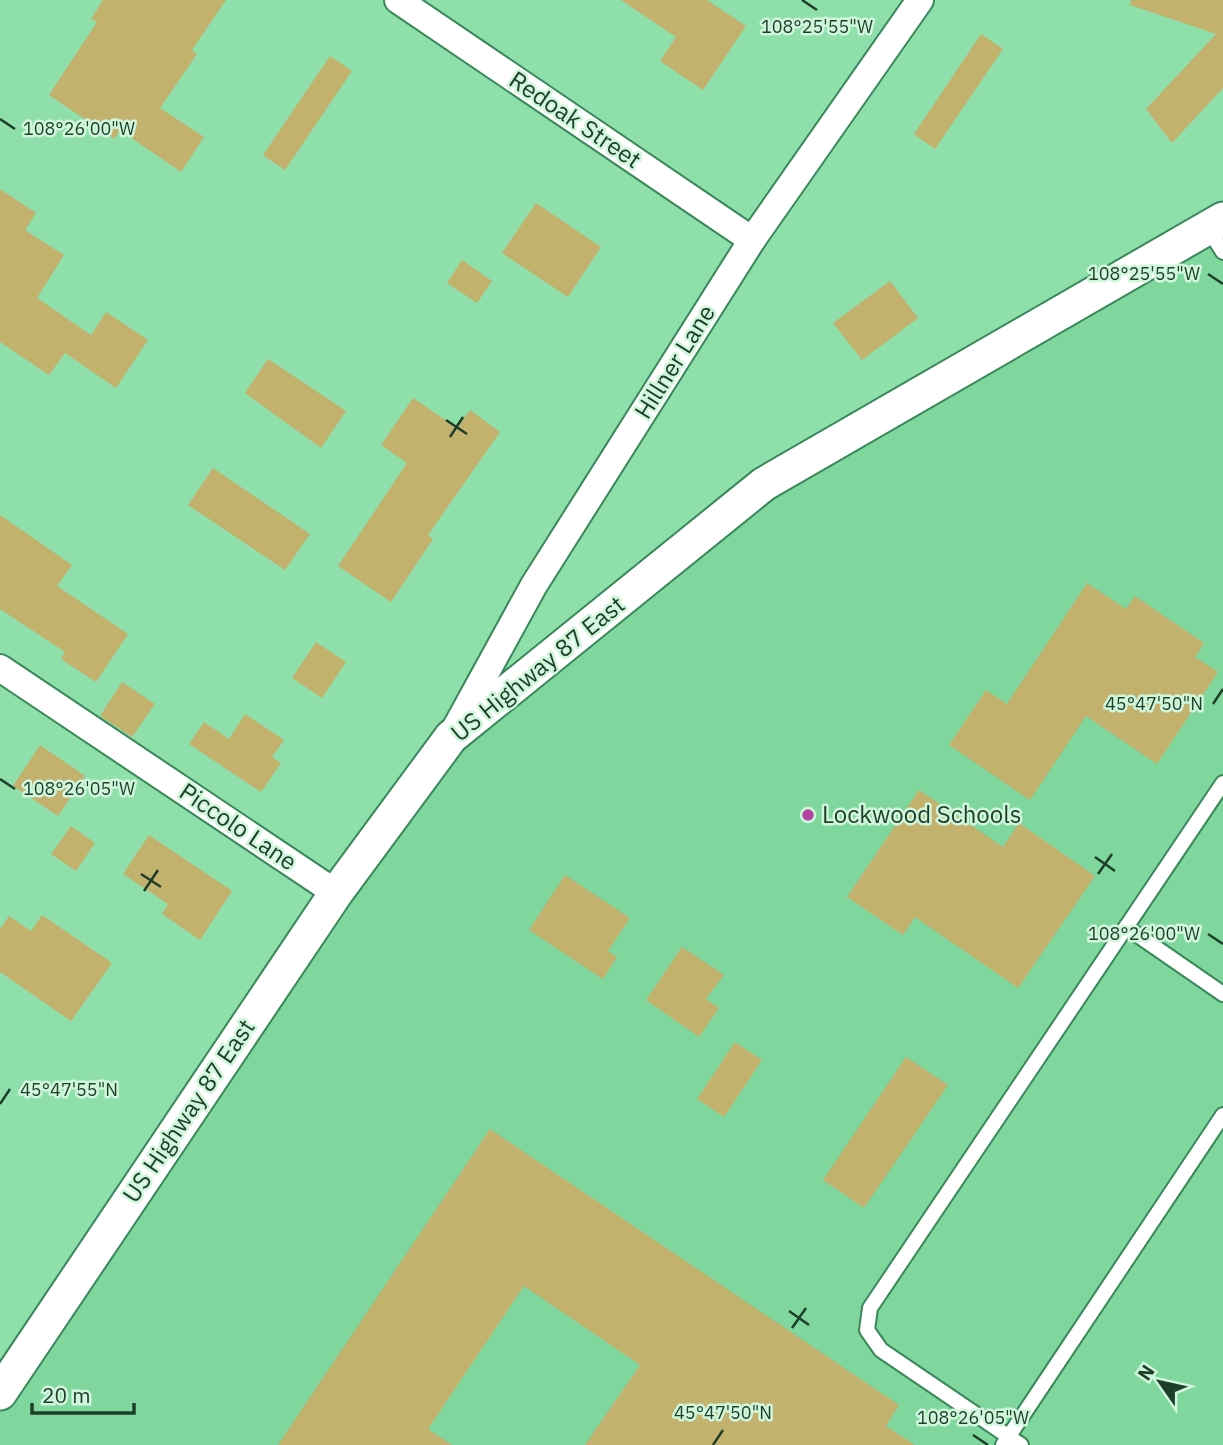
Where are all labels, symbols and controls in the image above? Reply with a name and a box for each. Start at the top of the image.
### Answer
text: 108°25'55"W [761,15,873,38]
street label: Redoak Street [503,63,648,175]
text: 108°26'00"W [23,117,135,140]
text: 108°25'55"W [1088,262,1200,285]
street label: Hillner Lane [626,298,722,425]
street label: US Highway 87 East [444,588,631,748]
text: 45°47'50"N [1105,692,1203,715]
street label: Piccolo Lane [174,775,304,877]
text: 108°26'05"W [23,777,135,800]
place label: Lockwood Schools [822,798,1021,830]
marker: Lockwood Schools [800,807,816,823]
text: 108°26'00"W [1088,922,1200,945]
street label: US Highway 87 East [115,1012,261,1208]
text: 45°47'55"N [20,1078,118,1101]
north arrow [1125,1347,1195,1417]
text: N [1132,1360,1160,1385]
scale bar [32,1372,133,1416]
text: 20 m [42,1381,91,1409]
text: 45°47'50"N [674,1401,772,1424]
text: 108°26'05"W [917,1406,1029,1429]

